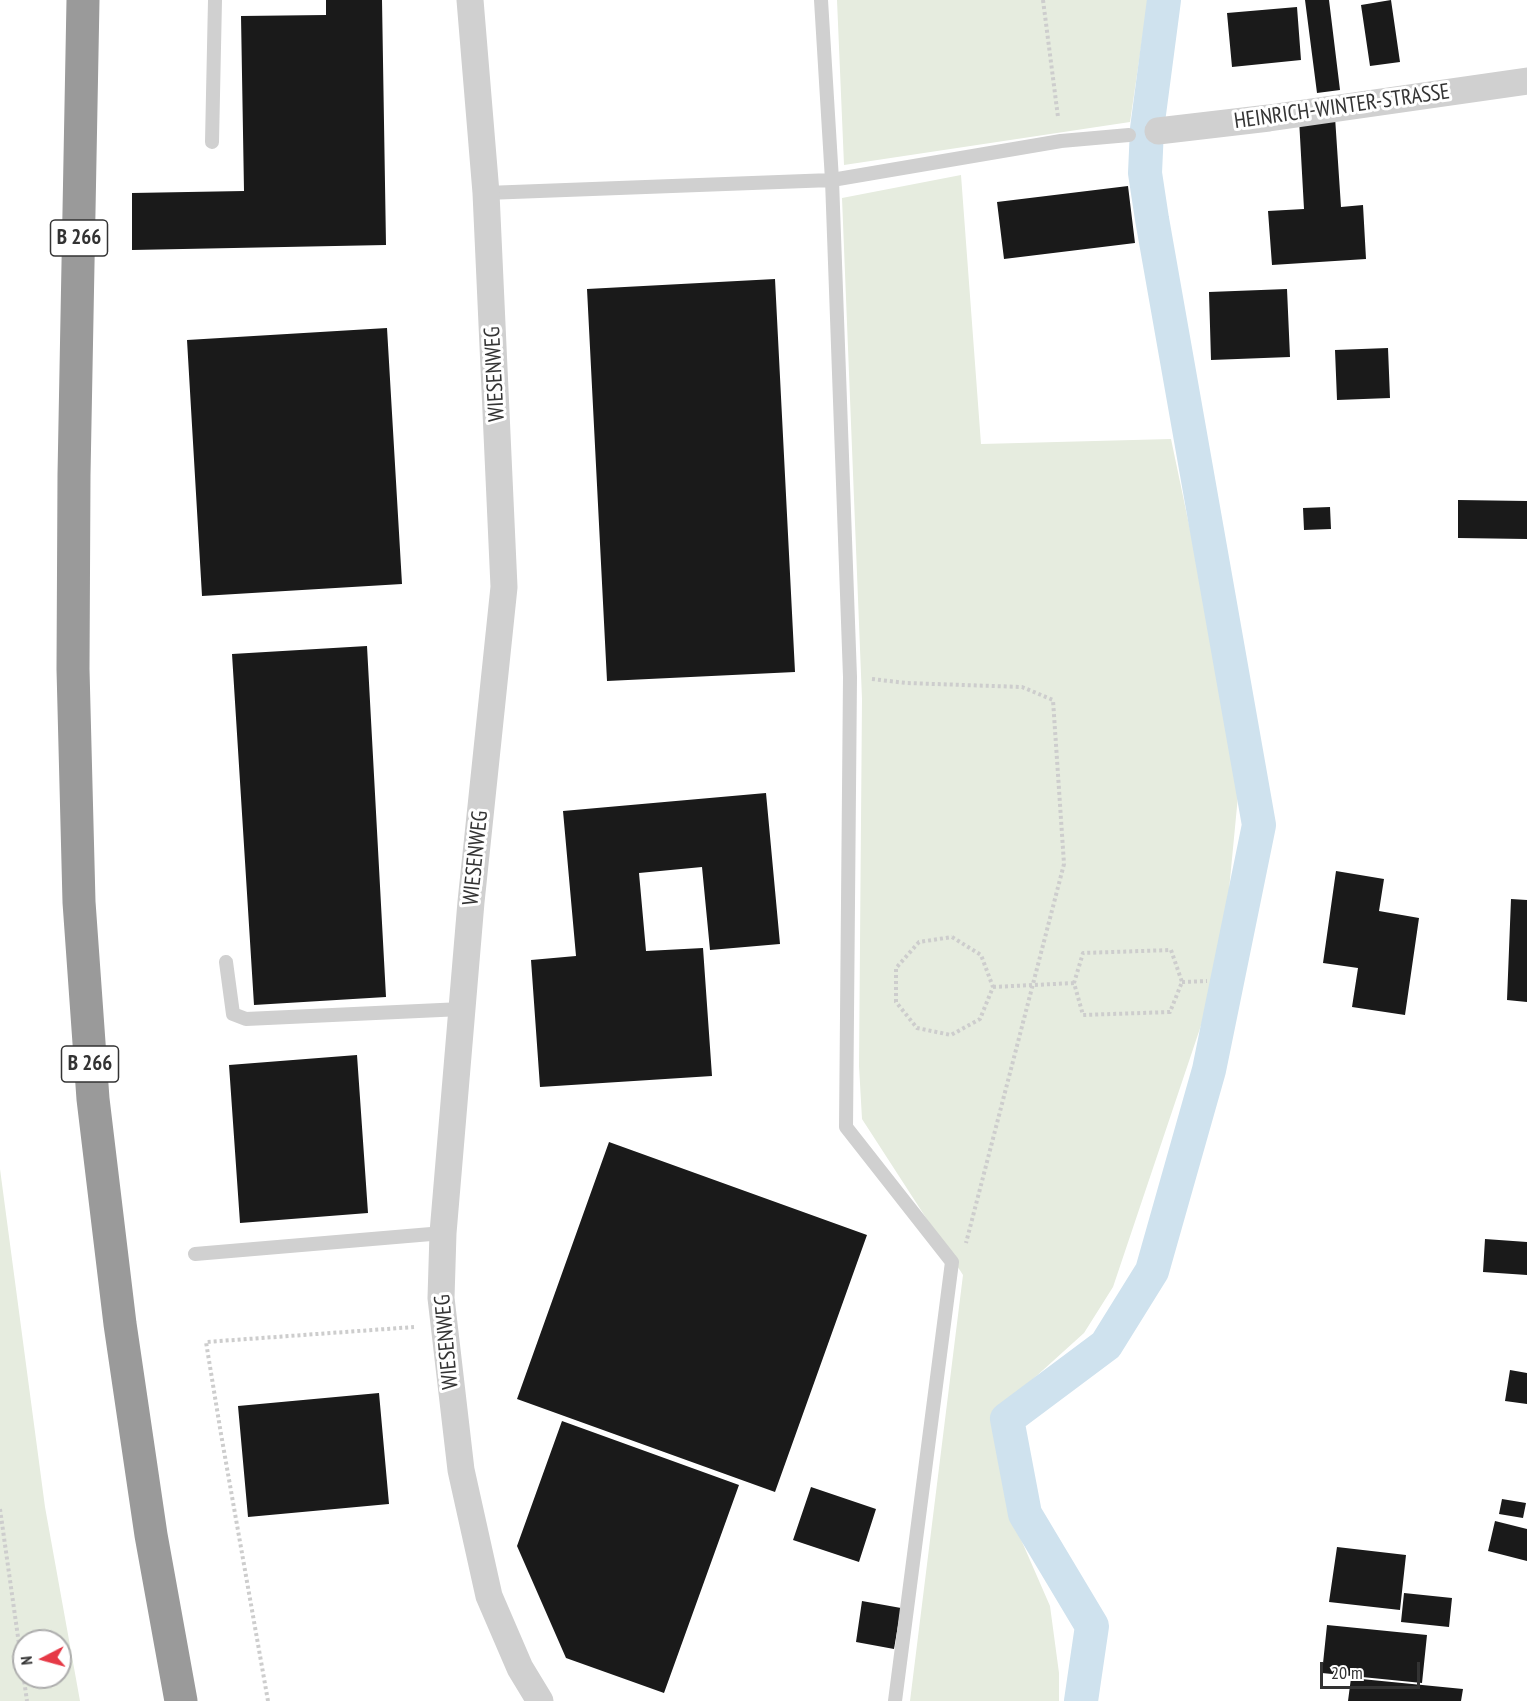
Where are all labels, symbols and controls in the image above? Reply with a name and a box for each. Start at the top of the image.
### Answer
street label: HEINRICH-WINTER-STRASSE [1233,79,1451,135]
road number: B 266 [50,220,107,256]
street label: WIESENWEG [479,326,511,422]
street label: WIESENWEG [458,809,494,907]
road number: B 266 [62,1046,118,1082]
street label: WIESENWEG [430,1293,464,1391]
north arrow [12,1629,72,1689]
scale bar [1323,1650,1424,1688]
text: N [16,1655,36,1666]
text: 20 m [1331,1661,1363,1684]

